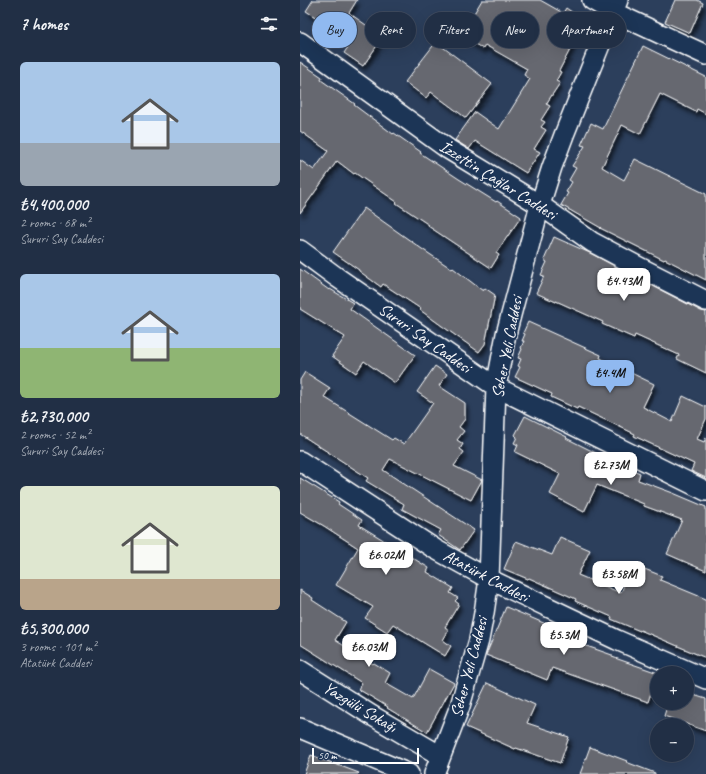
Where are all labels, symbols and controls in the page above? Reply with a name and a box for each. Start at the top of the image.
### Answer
chip: Buy [312,12,357,48]
chip: Rent [365,12,416,48]
chip: Filters [424,12,483,48]
chip: New [491,12,539,48]
chip: Apartment [547,12,626,48]
icon: filters [258,13,280,35]
text: 7 homes [20,14,68,35]
icon: home [114,88,186,160]
street label: İzzettin Çağlar Caddesi [435,136,562,226]
text: ₺4,400,000 [20,194,88,215]
text: 2 rooms · 68 m² [20,215,90,231]
text: Sururi Say Caddesi [20,231,103,247]
pin: ₺4.43M [591,268,657,302]
text: ₺4.43M [606,273,642,289]
street label: Seher Yeli Caddesi [487,293,527,400]
street label: Sururi Say Caddesi [375,298,477,379]
icon: home [114,300,186,372]
pin: ₺4.4M [582,360,638,394]
text: ₺4.4M [595,365,625,381]
text: ₺2,730,000 [20,406,88,427]
text: 2 rooms · 52 m² [20,427,90,443]
text: Sururi Say Caddesi [20,443,103,459]
pin: ₺2.73M [578,452,644,486]
text: ₺2.73M [593,457,629,473]
icon: home [114,512,186,584]
pin: ₺6.02M [353,542,419,576]
street label: Atatürk Caddesi [440,545,535,608]
text: ₺6.02M [368,547,404,563]
pin: ₺3.58M [586,561,652,595]
text: ₺3.58M [601,566,637,582]
street label: Seher Yeli Caddesi [446,613,493,720]
text: ₺5,300,000 [20,618,88,639]
pin: ₺5.3M [536,622,592,656]
text: ₺5.3M [549,627,579,643]
pin: ₺6.03M [336,634,402,668]
text: 3 rooms · 101 m² [20,639,96,655]
text: ₺6.03M [351,639,387,655]
text: Atatürk Caddesi [20,655,91,671]
map controls [650,666,694,762]
button: + [650,666,694,710]
street label: Yazgülü Sokağı [319,677,401,738]
button: − [650,718,694,762]
scale bar [312,746,419,765]
text: 50 m [318,748,337,762]

